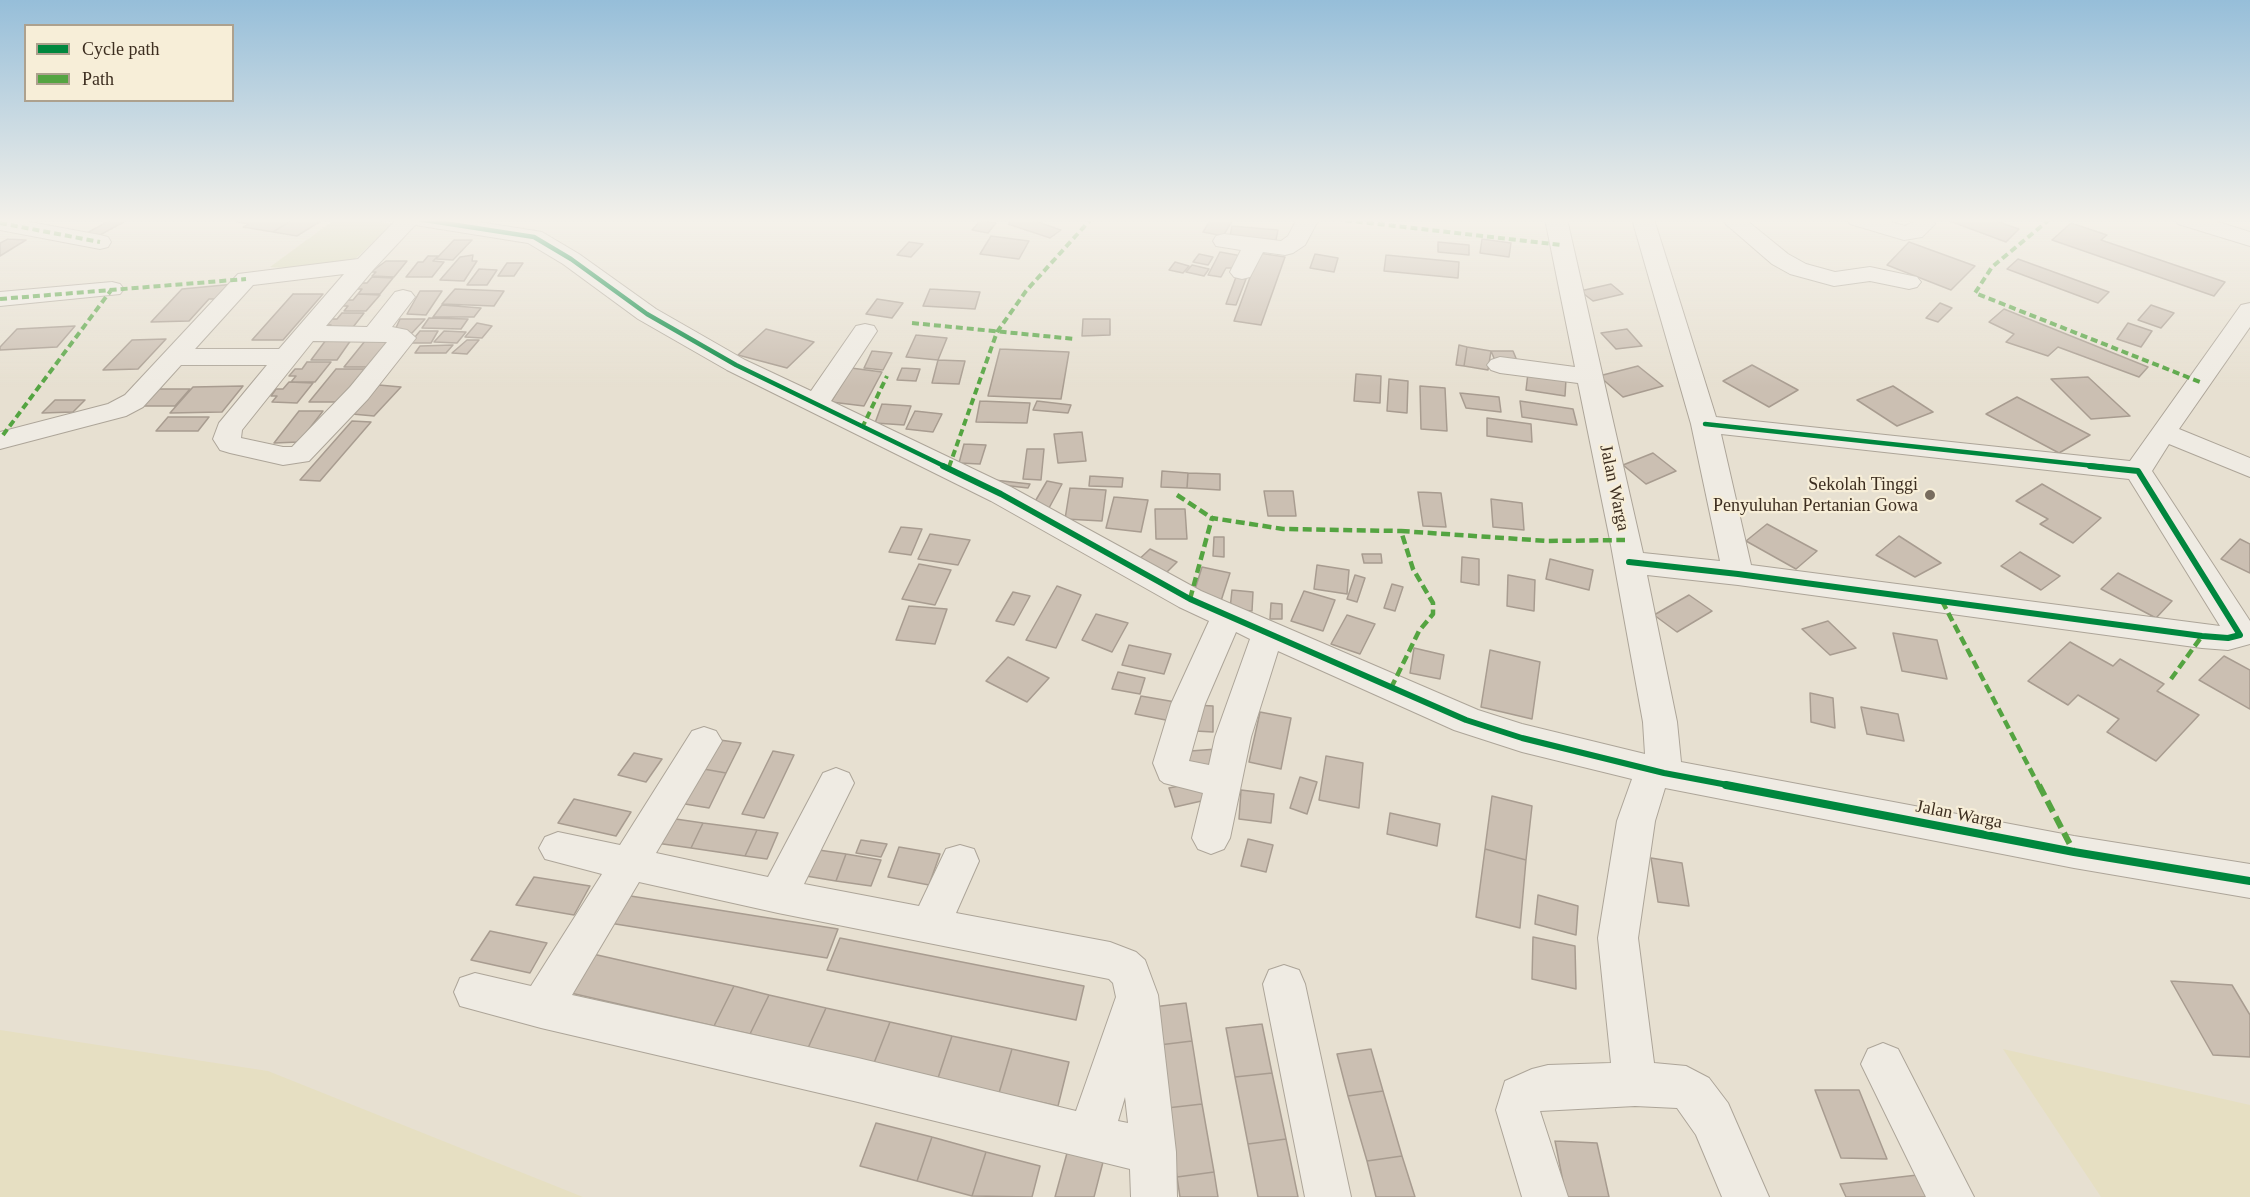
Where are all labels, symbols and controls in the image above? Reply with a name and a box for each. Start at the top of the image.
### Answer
legend [24,24,234,102]
text: Cycle path [82,39,159,59]
text: Path [82,69,114,89]
street label: Jalan Warga [1594,443,1634,533]
place label: Sekolah Tinggi Penyuluhan Pertanian Gowa [1713,474,1918,516]
marker: Sekolah Tinggi Penyuluhan Pertanian Gowa [1923,488,1937,502]
street label: Jalan Warga [1914,796,2004,834]

